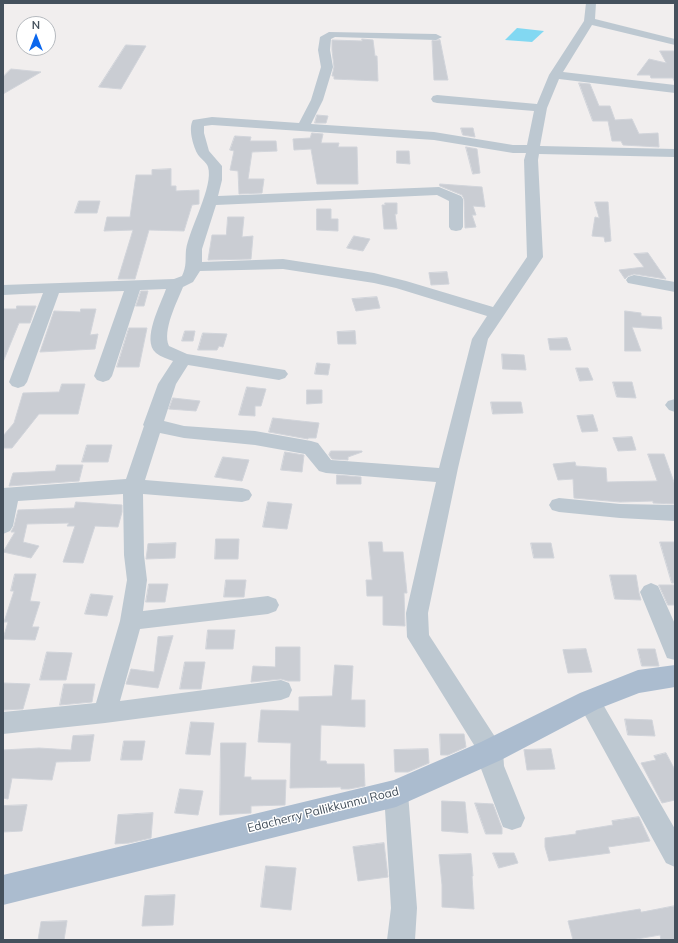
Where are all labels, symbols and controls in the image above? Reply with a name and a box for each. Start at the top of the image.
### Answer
north arrow [16,16,56,56]
text: N [32,18,40,32]
street label: Edacherry Pallikkunnu Road [246,784,400,836]

